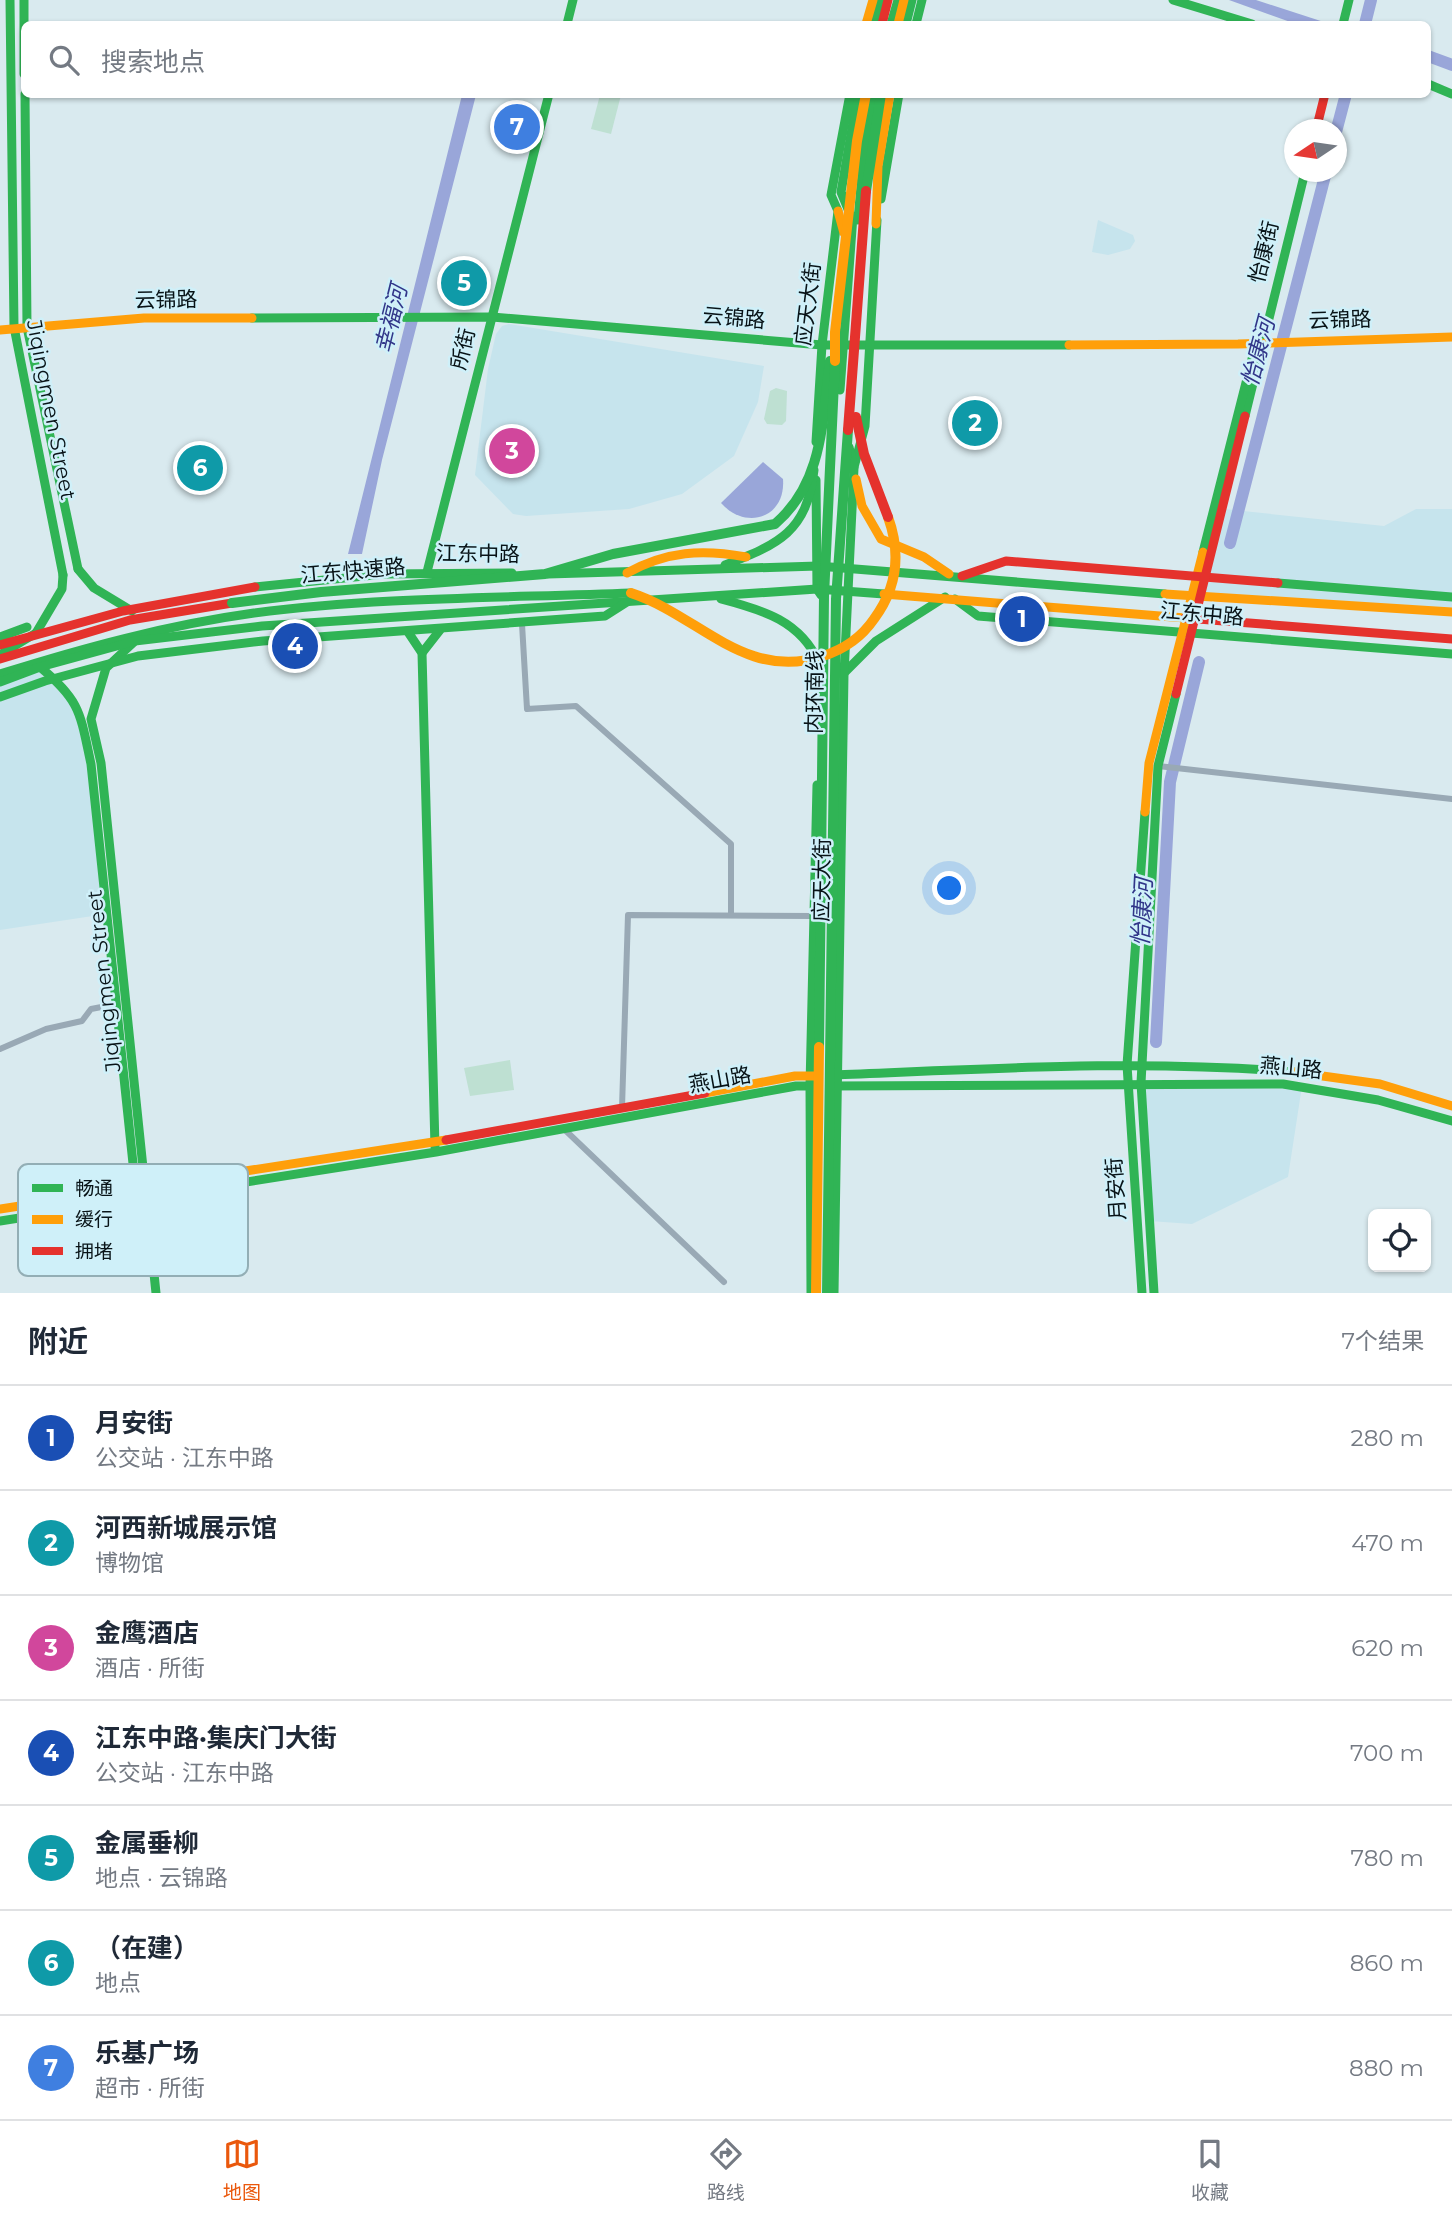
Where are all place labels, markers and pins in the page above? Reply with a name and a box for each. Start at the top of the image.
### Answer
pin: 7 [494,101,540,153]
pin: 5 [441,257,487,309]
pin: 2 [952,397,998,449]
pin: 3 [489,425,535,477]
pin: 6 [177,442,223,494]
pin: 1 [999,593,1045,645]
pin: 4 [272,620,318,672]

